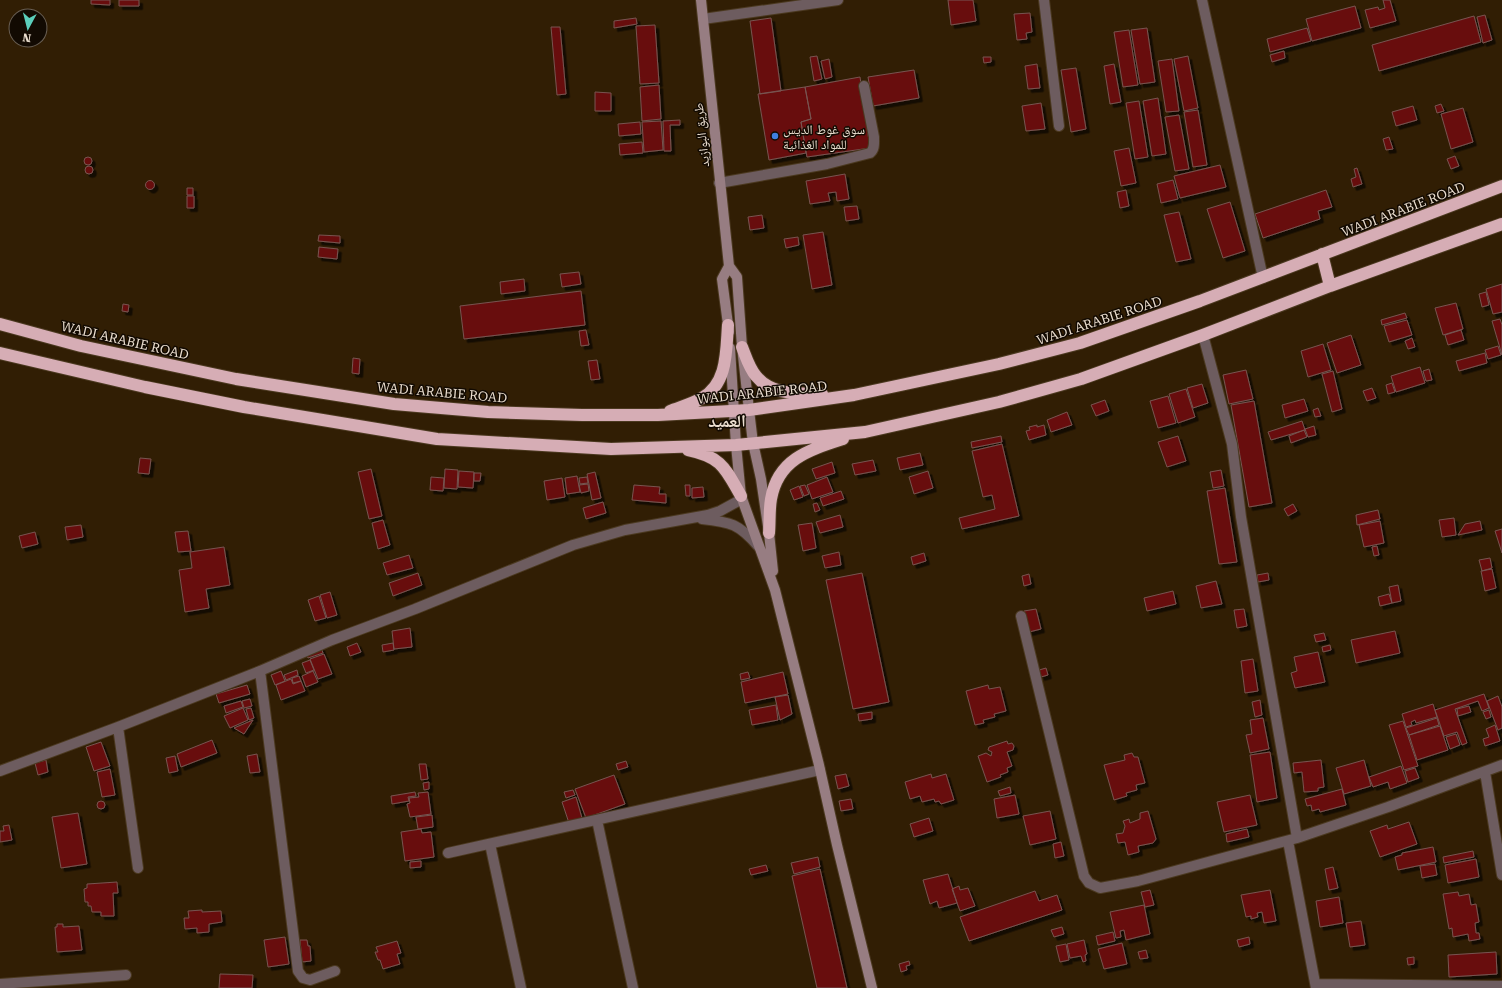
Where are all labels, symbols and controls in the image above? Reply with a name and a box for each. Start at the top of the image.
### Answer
north arrow [8,8,48,48]
text: N [21,30,32,44]
street label: طريق البوازيد [691,102,713,168]
place label: سوق غوط الديس للمواد الغذائية [783,122,865,153]
marker: سوق غوط الديس للمواد الغذائية [770,131,780,141]
street label: WADI ARABIE ROAD [1339,179,1467,240]
street label: WADI ARABIE ROAD [1035,293,1164,348]
street label: WADI ARABIE ROAD [60,318,190,362]
street label: WADI ARABIE ROAD [696,378,828,407]
street label: WADI ARABIE ROAD [376,379,508,406]
district label: العميد [708,411,746,431]

